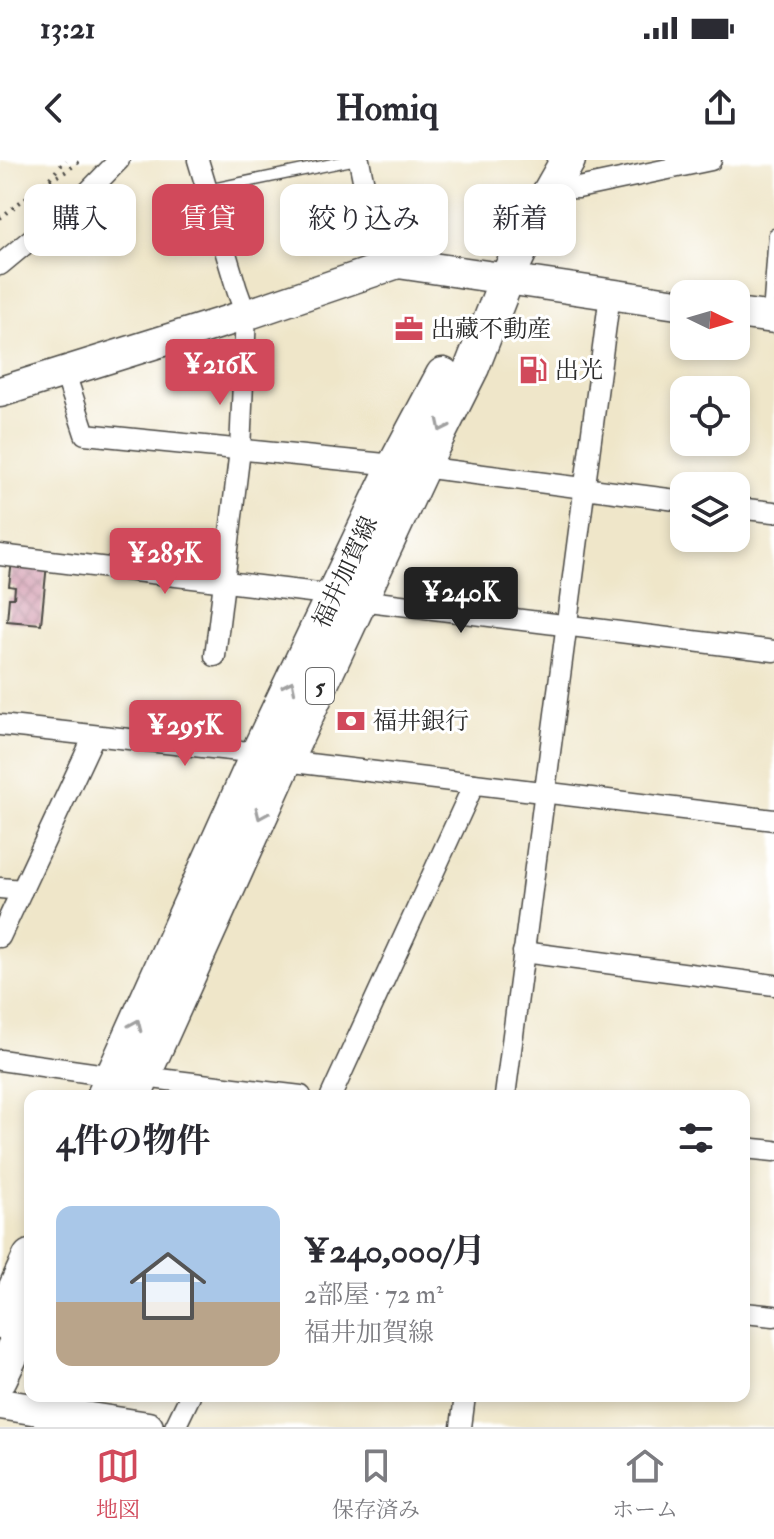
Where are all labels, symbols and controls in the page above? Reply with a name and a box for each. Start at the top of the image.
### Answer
text: 13:21 [40,10,96,47]
icon: back [32,86,76,130]
text: Homiq [336,86,438,131]
icon: share [698,86,742,130]
chip: 購入 [24,184,136,256]
chip: 賃貸 [152,184,264,256]
chip: 絞り込み [280,184,448,256]
chip: 新着 [464,184,576,256]
north arrow [670,280,750,360]
map controls [670,280,750,552]
office icon: 出藏不動産 [394,314,424,344]
place label: 出藏不動産 [431,314,551,345]
pin: ¥216K [164,339,276,407]
text: ¥216K [183,349,257,381]
fuel station icon: 出光 [518,355,548,385]
place label: 出光 [555,355,603,386]
button: locate [670,376,750,456]
one-way arrow [437,418,452,433]
button: layers [670,472,750,552]
street label: 福井加賀線 [306,511,385,633]
pin: ¥285K [109,528,221,596]
text: ¥285K [128,538,202,570]
pin: ¥240K [405,567,517,635]
text: ¥240K [422,577,500,609]
road number: 5 [306,668,334,704]
one-way arrow [280,680,296,695]
pin: ¥295K [129,700,241,768]
bank icon: 福井銀行 [336,706,366,736]
place label: 福井銀行 [373,706,469,737]
text: ¥295K [147,710,223,742]
one-way arrow [255,805,271,820]
one-way arrow [127,1019,143,1033]
icon: filters [674,1116,718,1160]
text: 4件の物件 [56,1120,210,1163]
text: ¥240,000/月 [304,1230,486,1273]
icon: home [120,1238,216,1334]
text: 2部屋 · 72 m² [304,1279,443,1311]
text: 福井加賀線 [304,1317,434,1349]
tab: 地図 [96,1444,140,1524]
tab: 保存済み [332,1444,420,1524]
tab: ホーム [612,1444,678,1524]

